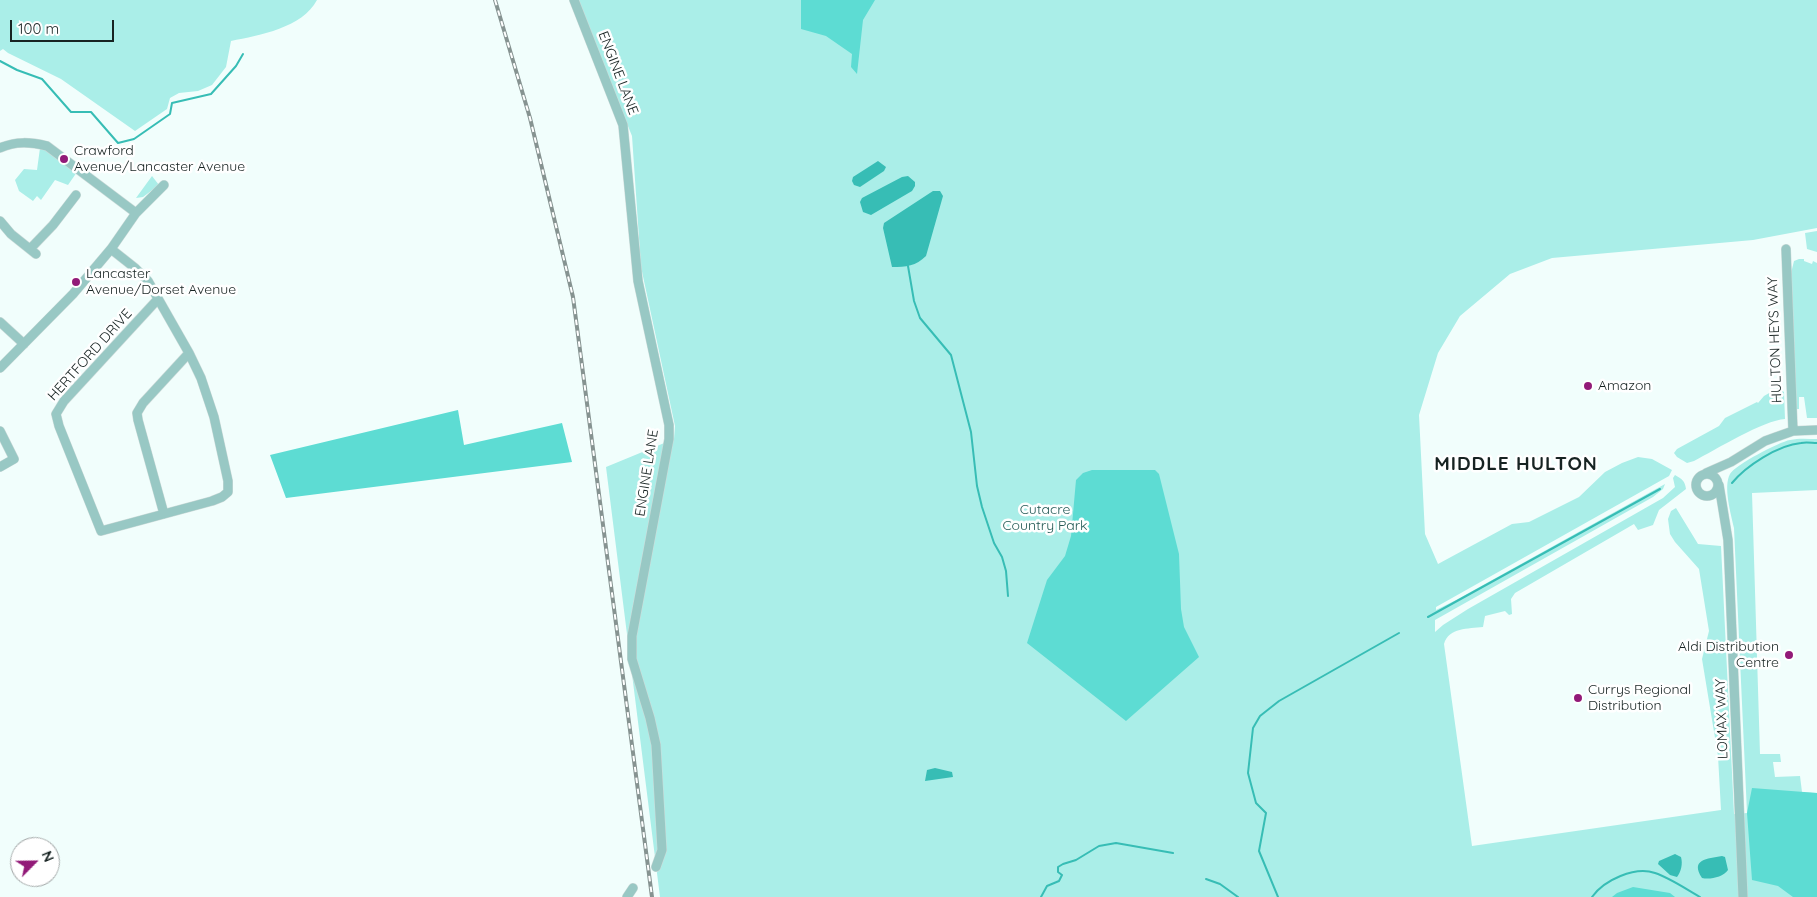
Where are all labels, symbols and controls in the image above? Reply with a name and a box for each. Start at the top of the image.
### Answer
scale bar [12,10,116,42]
text: 100 m [18,19,59,38]
street label: ENGINE LANE [594,29,642,117]
place label: Crawford Avenue/Lancaster Avenue [74,143,245,176]
marker: Crawford Avenue/Lancaster Avenue [58,153,70,165]
place label: Lancaster Avenue/Dorset Avenue [86,266,236,298]
marker: Lancaster Avenue/Dorset Avenue [70,276,82,288]
street label: HULTON HEYS WAY [1764,277,1786,403]
street label: HERTFORD DRIVE [44,306,136,404]
place label: Amazon [1598,378,1651,394]
marker: Amazon [1582,380,1594,392]
street label: ENGINE LANE [632,428,662,518]
district label: MIDDLE HULTON [1433,453,1599,475]
park label: Cutacre Country Park [1002,502,1088,534]
place label: Aldi Distribution Centre [1678,639,1779,672]
marker: Aldi Distribution Centre [1783,649,1795,661]
street label: LOMAX WAY [1712,678,1732,760]
place label: Currys Regional Distribution [1588,682,1691,714]
marker: Currys Regional Distribution [1572,692,1584,704]
north arrow [10,837,60,887]
text: N [38,848,58,865]

